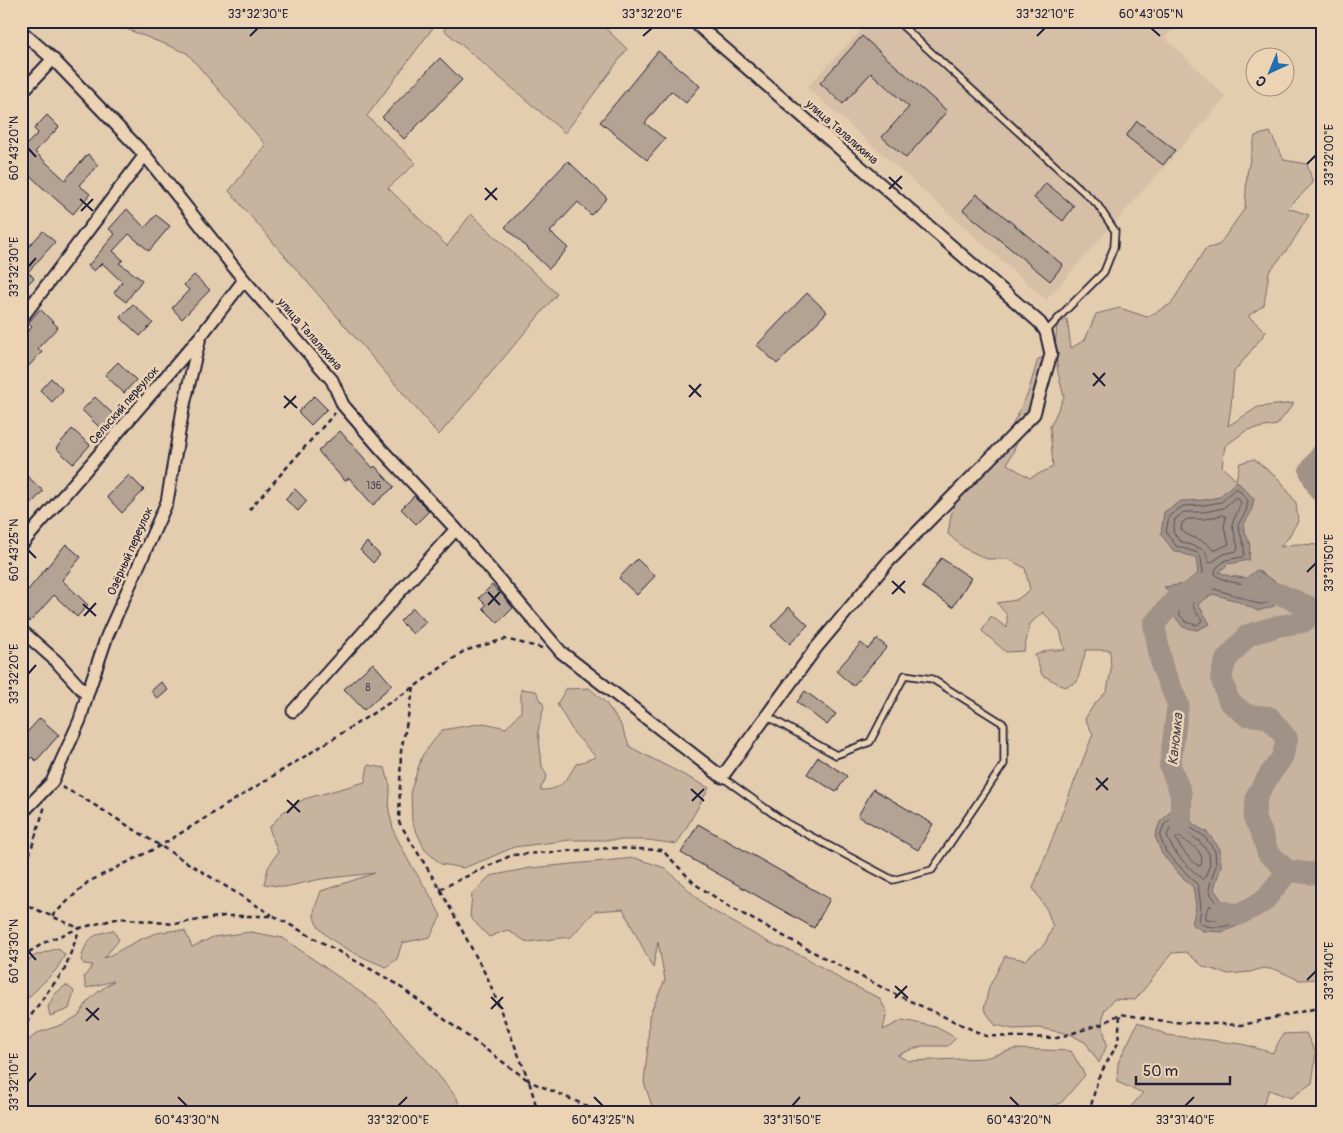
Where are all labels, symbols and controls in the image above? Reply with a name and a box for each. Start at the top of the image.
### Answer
text: 33°32'30"E [228,7,288,22]
text: 33°32'20"E [622,7,682,22]
text: 33°32'10"E [1016,7,1074,22]
text: 60°43'05"N [1119,7,1183,22]
north arrow [1246,48,1296,98]
text: С [1252,72,1270,90]
street label: улица Талалихина [802,96,881,168]
text: 60°43'20"N [7,116,22,180]
text: 33°32'00"E [1322,124,1337,186]
text: 33°32'30"E [7,237,22,297]
street label: улица Талалихина [273,294,345,374]
street label: Сельский переулок [86,363,162,448]
house number: 136 [366,480,382,492]
street label: Озёрный переулок [104,505,157,598]
text: 60°43'25"N [7,519,22,581]
text: 33°31'50"E [1322,534,1337,592]
text: 33°32'20"E [7,644,22,704]
house number: 8 [365,682,371,694]
water label: Каномка [1164,711,1187,766]
text: 60°43'30"N [7,919,22,983]
text: 33°31'40"E [1322,942,1337,1000]
text: 33°32'10"E [7,1053,22,1111]
scale bar [1136,1053,1229,1085]
text: 50 m [1143,1062,1178,1081]
text: 60°43'30"N [155,1113,219,1128]
text: 33°32'00"E [367,1113,429,1128]
text: 60°43'25"N [572,1113,634,1128]
text: 33°31'50"E [763,1113,821,1128]
text: 60°43'20"N [987,1113,1051,1128]
text: 33°31'40"E [1156,1113,1214,1128]

